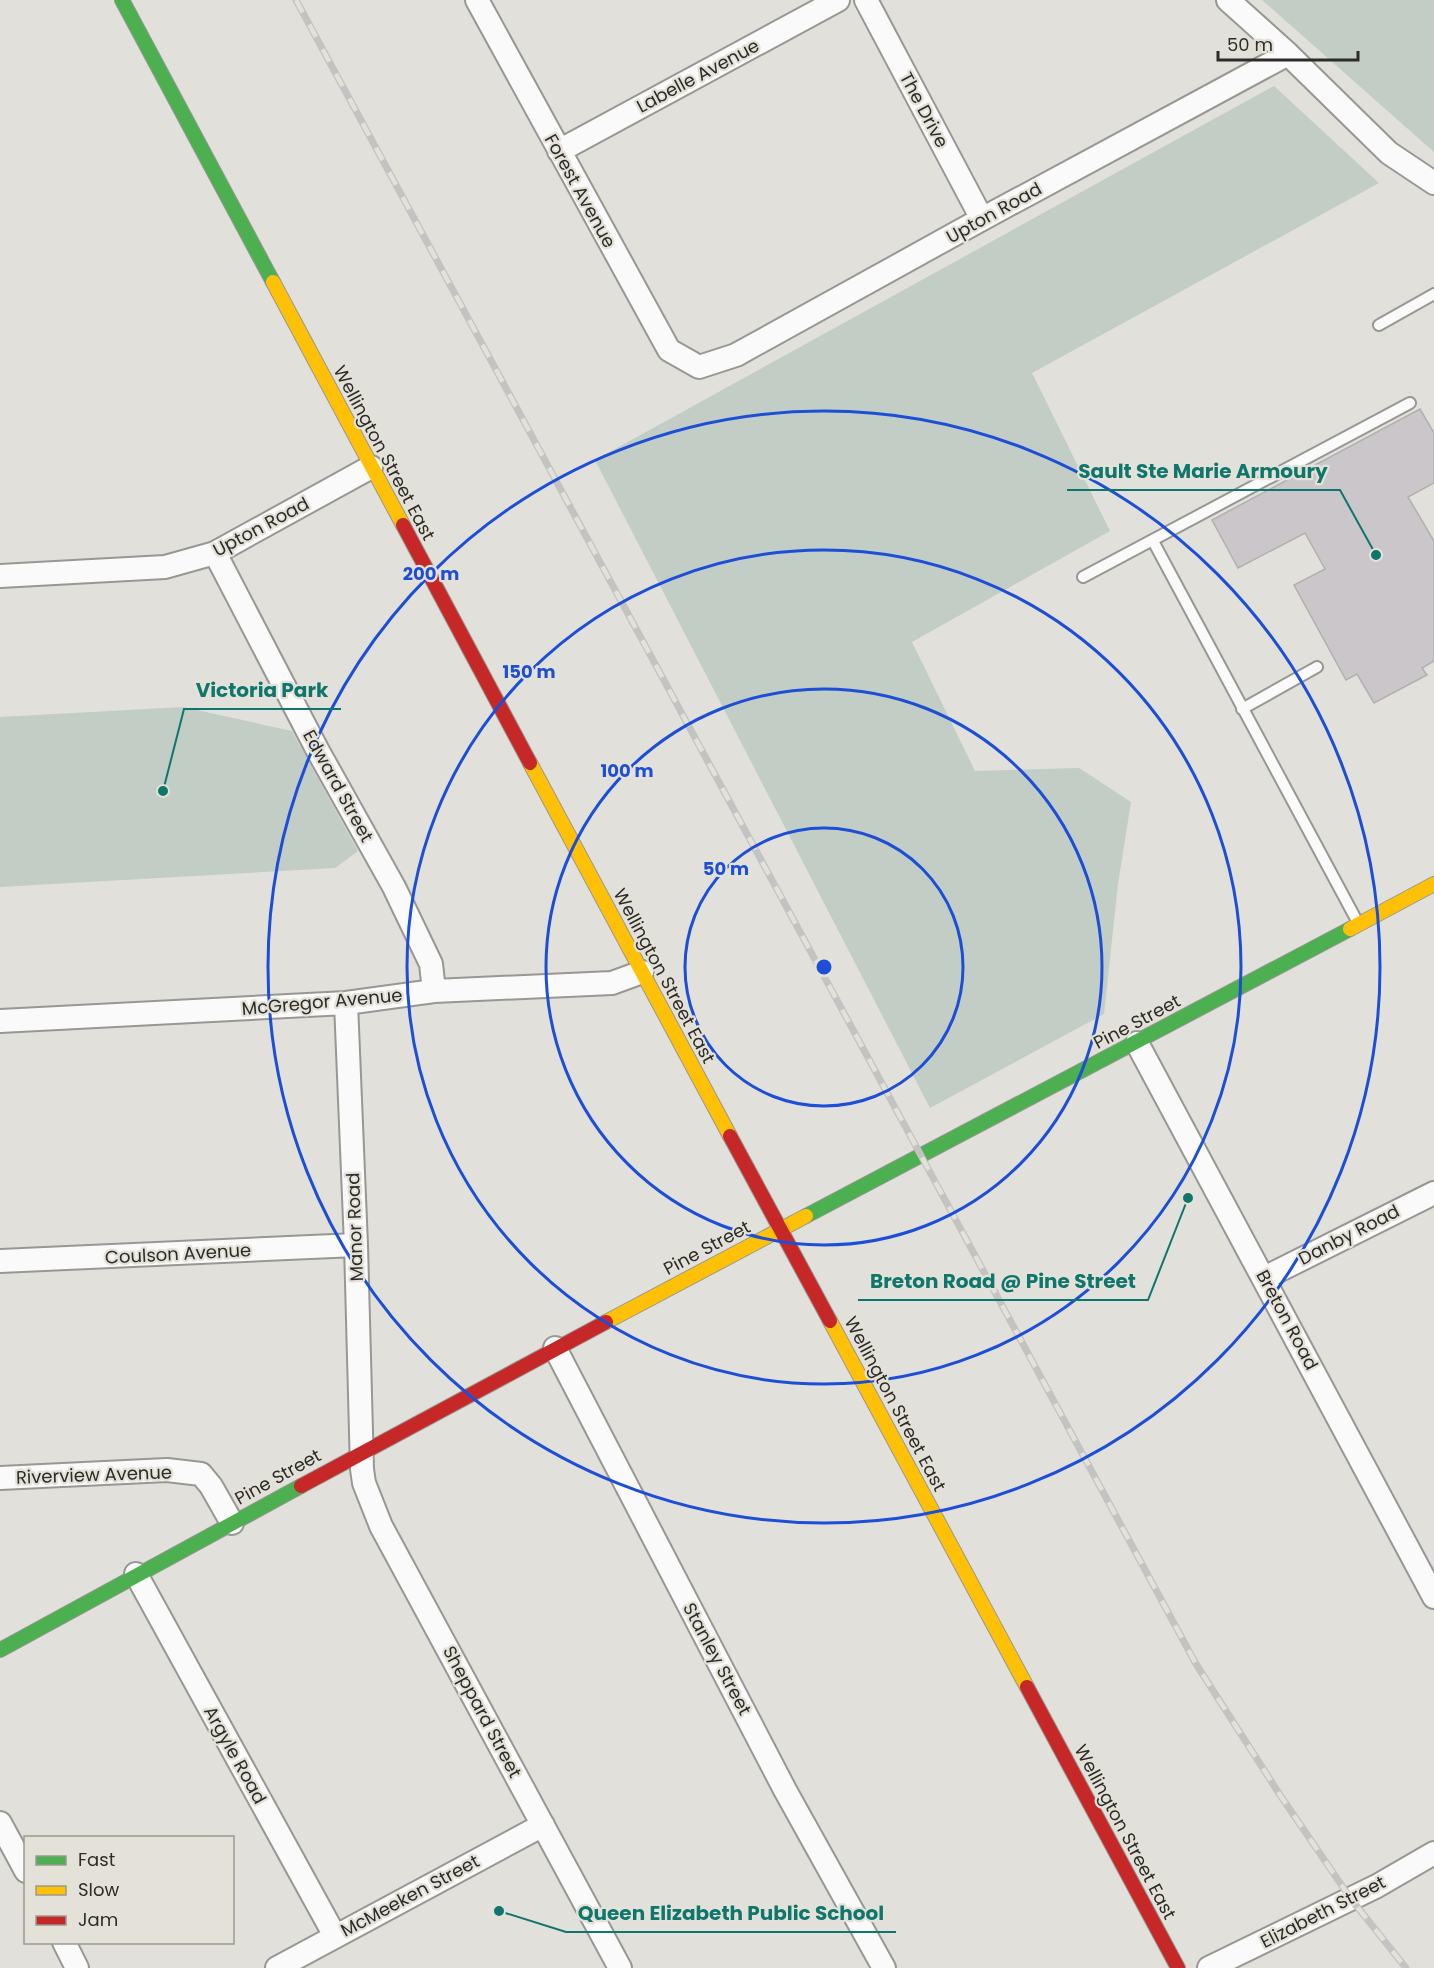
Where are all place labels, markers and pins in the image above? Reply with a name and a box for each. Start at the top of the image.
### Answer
callout: Sault Ste Marie Armoury [1067,452,1340,490]
callout: Victoria Park [184,671,341,709]
centre of rings [814,957,834,977]
callout: Breton Road @ Pine Street [858,1262,1148,1300]
callout: Queen Elizabeth Public School [566,1894,896,1932]

